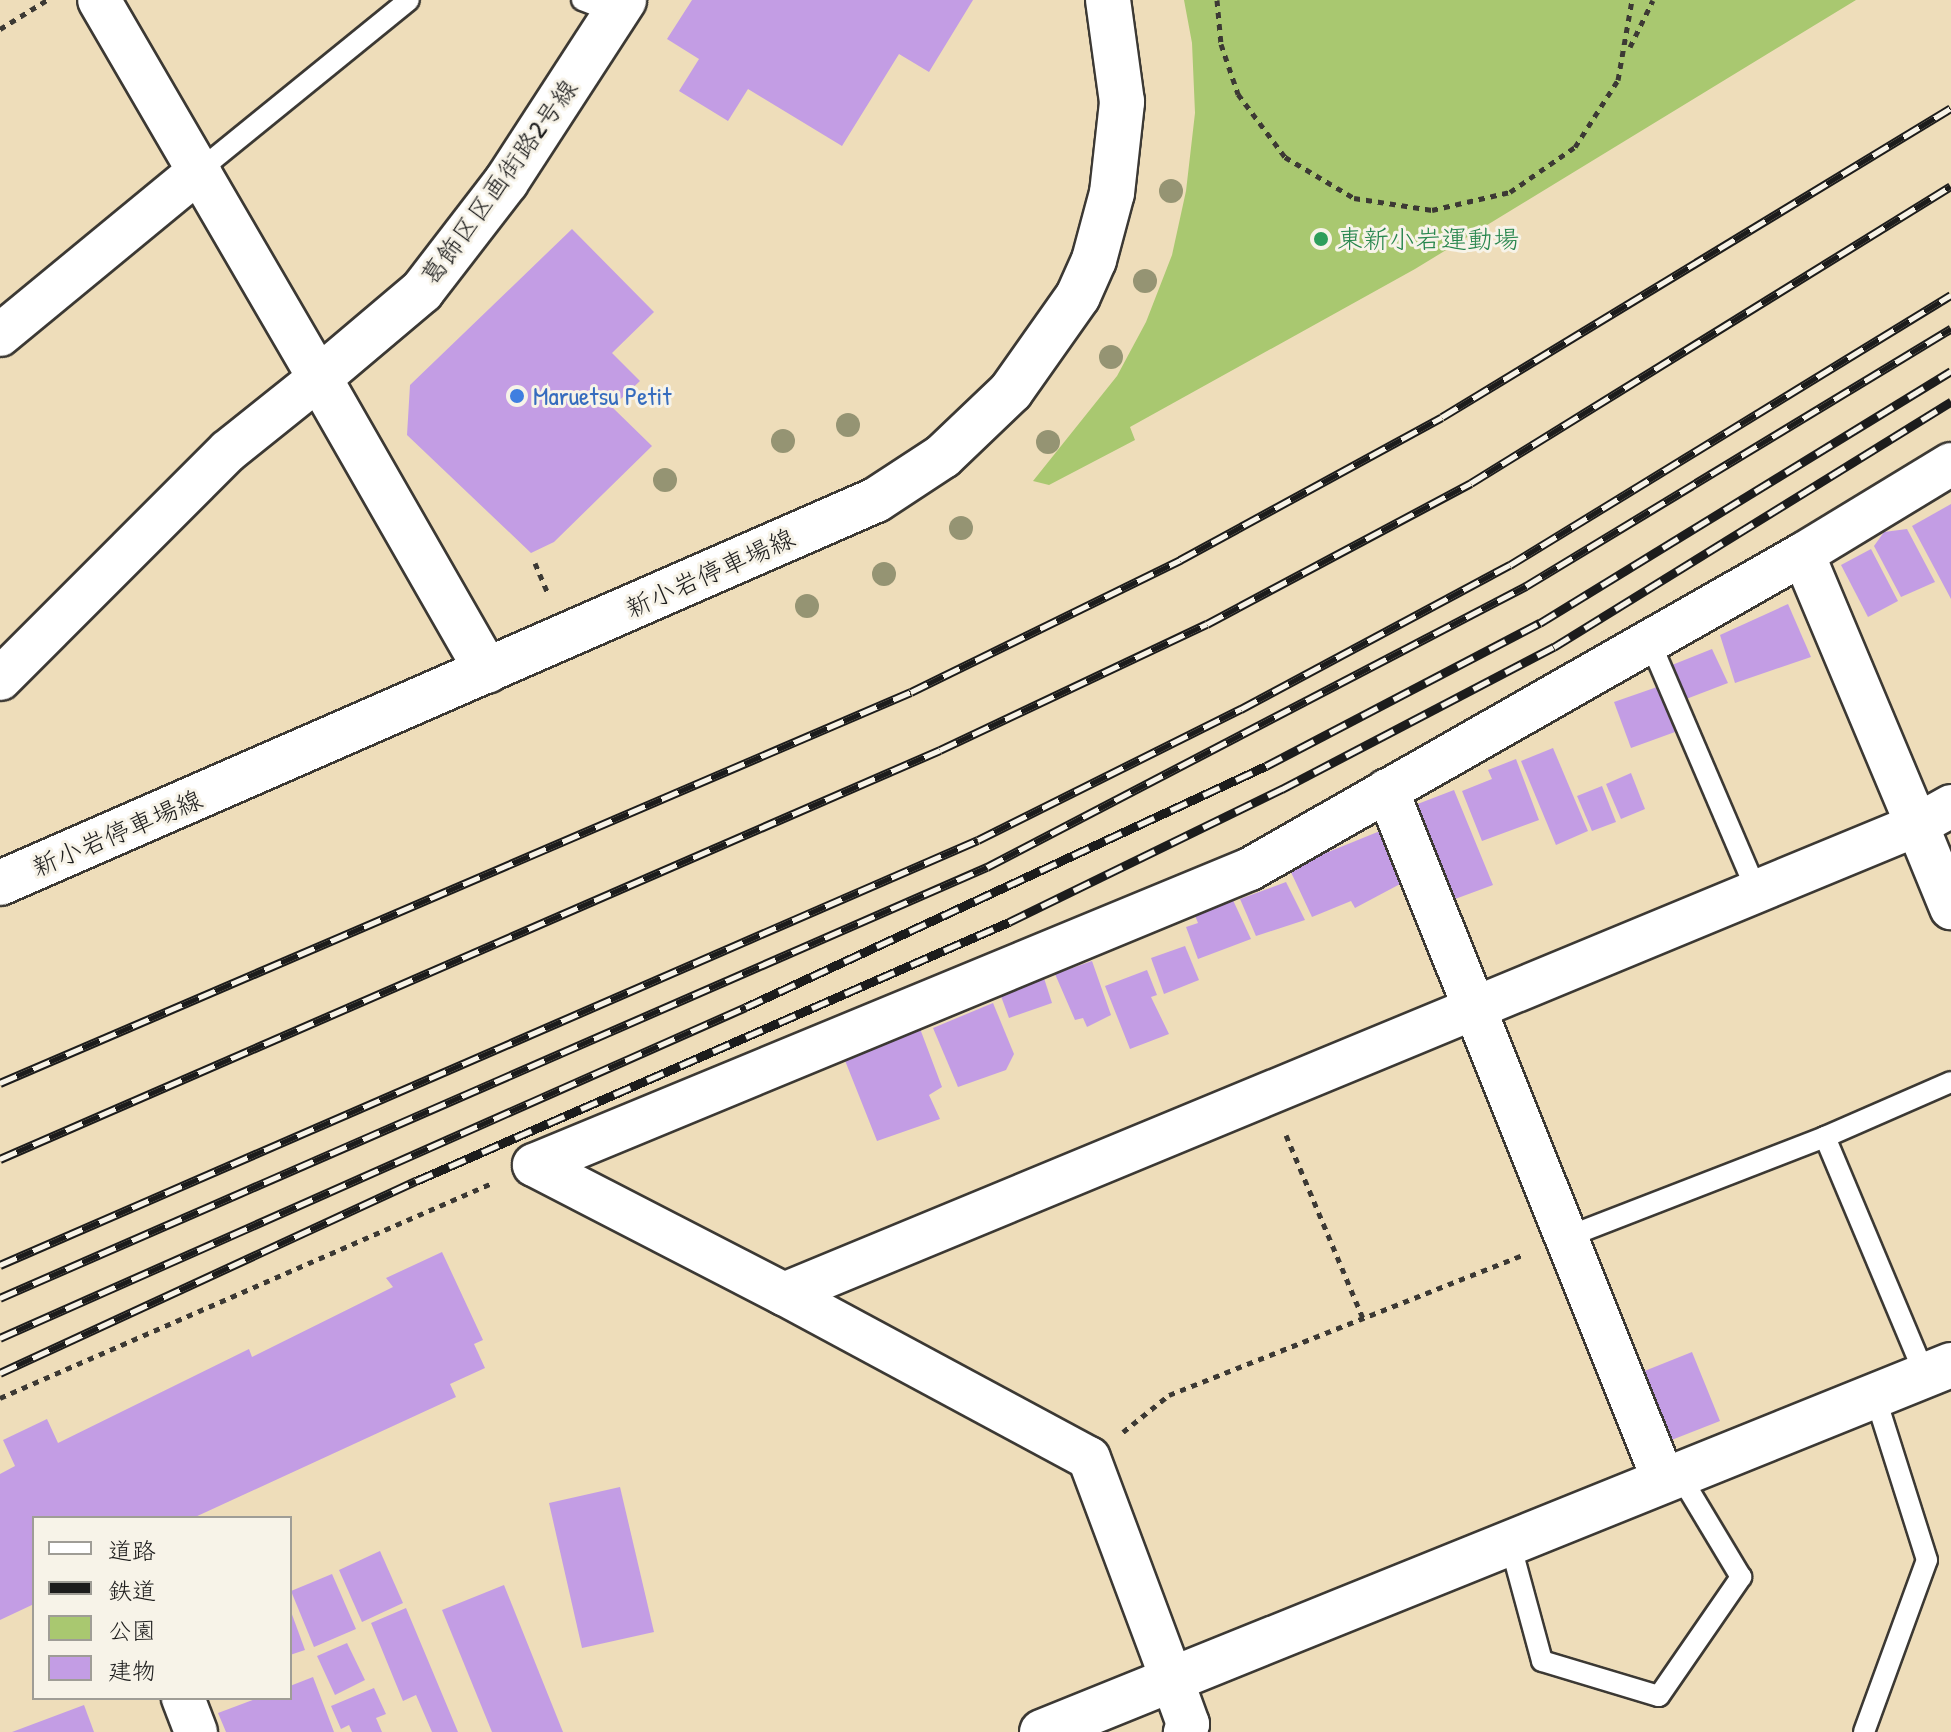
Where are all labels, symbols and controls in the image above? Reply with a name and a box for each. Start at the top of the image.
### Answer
street label: 葛飾区区画街路2号線 [414,73,584,291]
place label: 東新小岩運動場 [1337,223,1519,255]
marker: 東新小岩運動場 [1312,230,1330,248]
place label: Maruetsu Petit [533,380,671,412]
marker: Maruetsu Petit [508,387,526,405]
street label: 新小岩停車場線 [621,522,799,624]
street label: 新小岩停車場線 [27,783,207,883]
legend [32,1516,292,1700]
text: 道路 [108,1534,156,1566]
text: 鉄道 [108,1574,156,1606]
text: 公園 [108,1614,156,1646]
text: 建物 [108,1654,156,1686]

